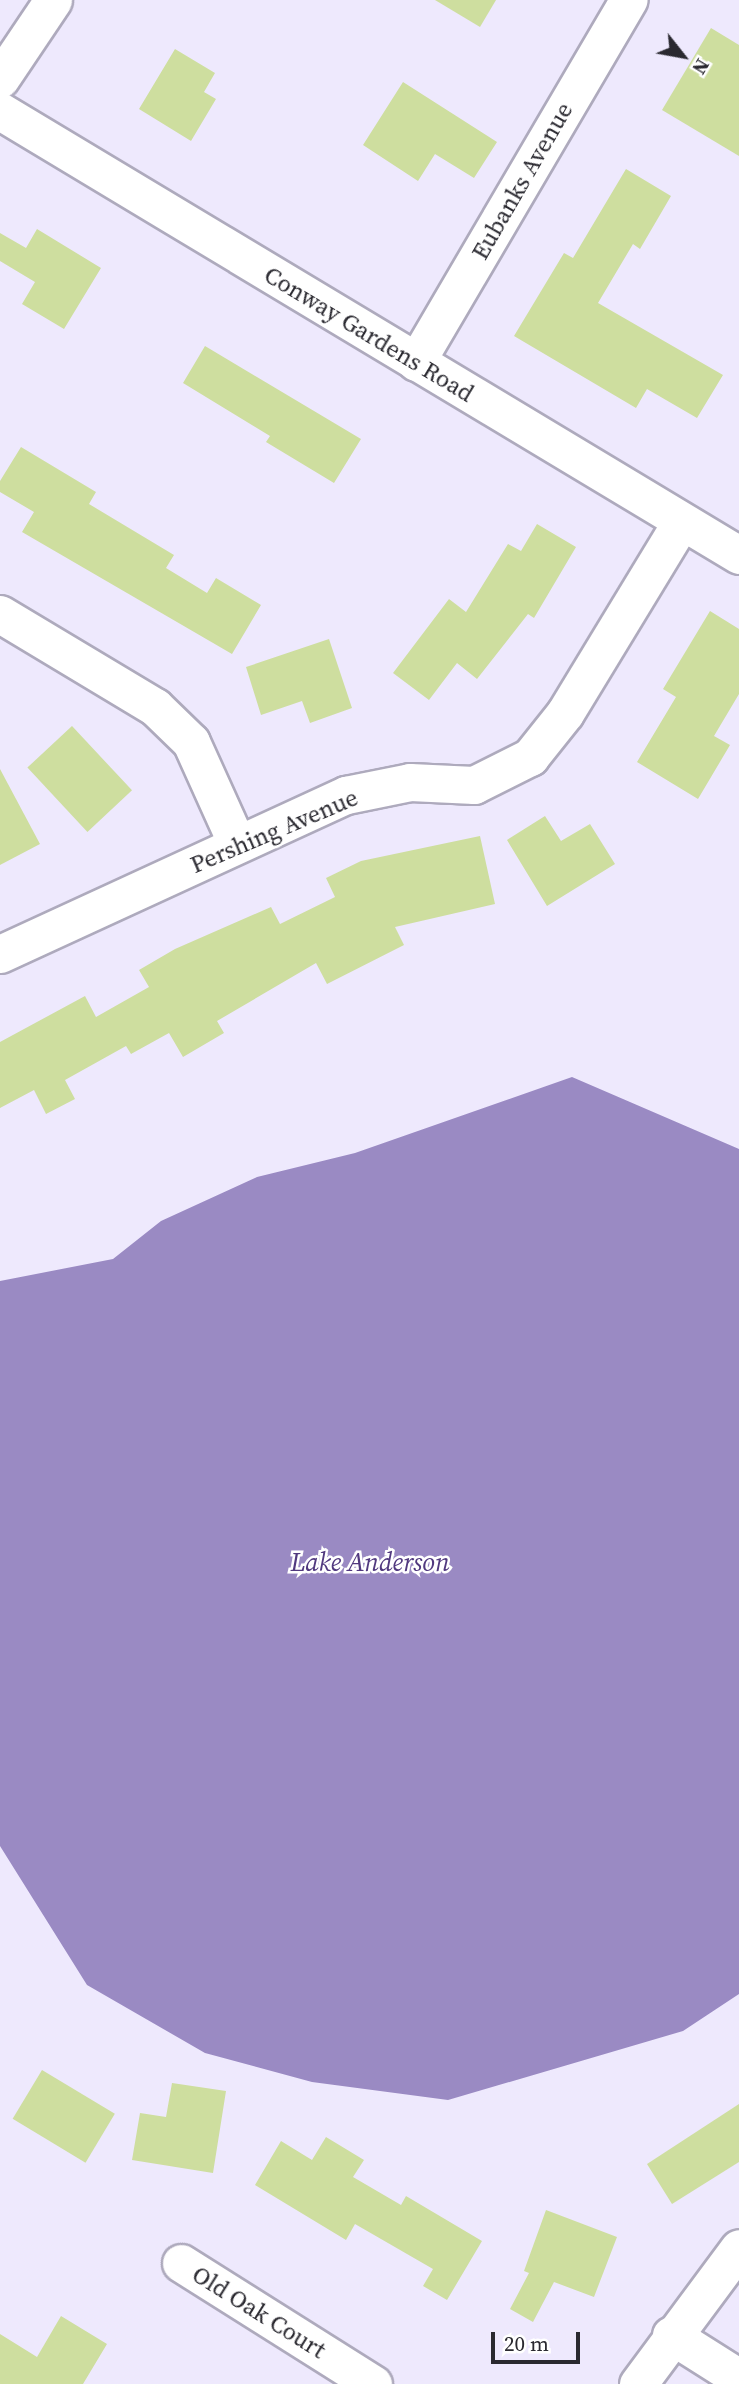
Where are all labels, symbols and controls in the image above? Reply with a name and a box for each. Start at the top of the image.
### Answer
north arrow [648,21,718,91]
text: N [686,54,716,79]
street label: Eubanks Avenue [465,97,579,265]
street label: Conway Gardens Road [259,260,479,408]
street label: Pershing Avenue [186,783,362,879]
water label: Lake Anderson [290,1547,450,1579]
street label: Old Oak Court [187,2260,331,2364]
scale bar [494,2318,583,2362]
text: 20 m [504,2329,549,2358]

